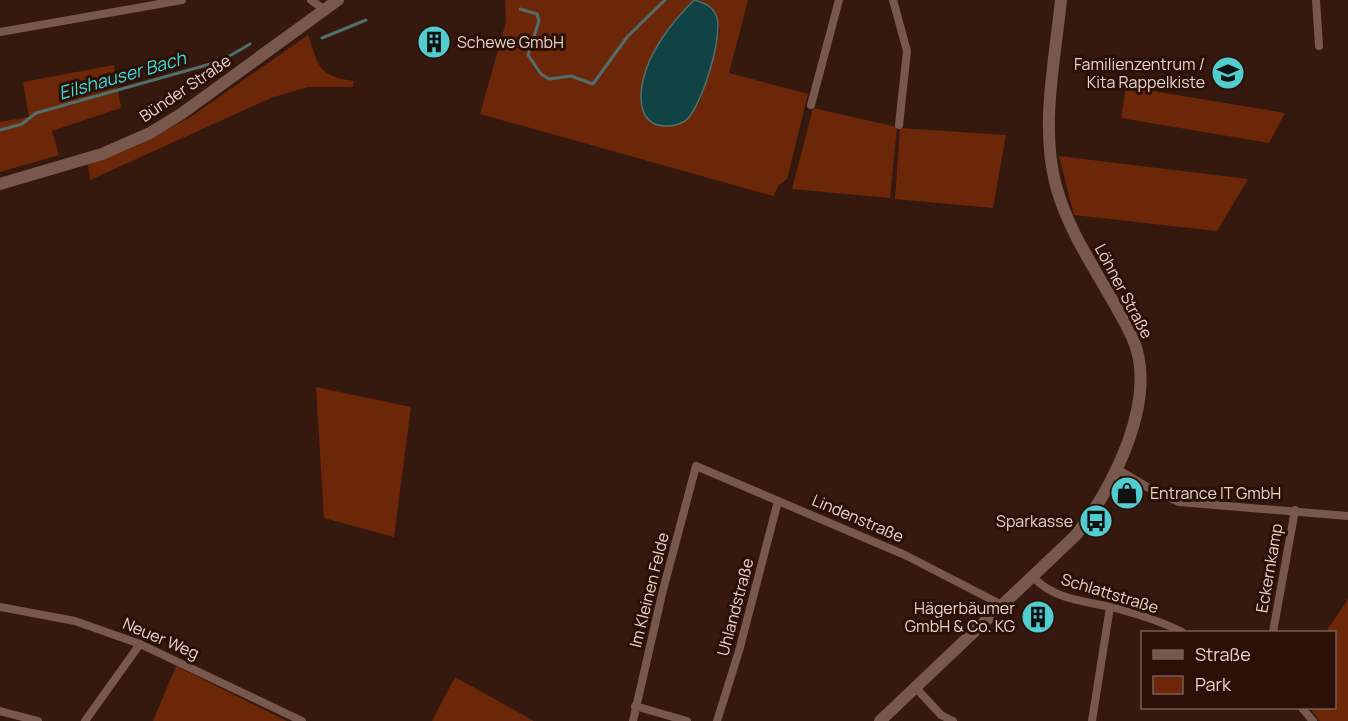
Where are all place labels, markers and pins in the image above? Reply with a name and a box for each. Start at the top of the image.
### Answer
building icon: Schewe GmbH [416,24,452,60]
place label: Schewe GmbH [457,31,564,53]
place label: Familienzentrum / Kita Rappelkiste [1074,53,1205,93]
school or university icon: Familienzentrum / Kita Rappelkiste [1210,55,1246,91]
shop icon: Entrance IT GmbH [1109,475,1145,511]
place label: Entrance IT GmbH [1150,482,1281,504]
bus stop icon: Sparkasse [1078,503,1114,539]
place label: Sparkasse [996,510,1073,532]
place label: Hägerbäumer GmbH & Co. KG [905,597,1015,637]
building icon: Hägerbäumer GmbH & Co. KG [1020,599,1056,635]

